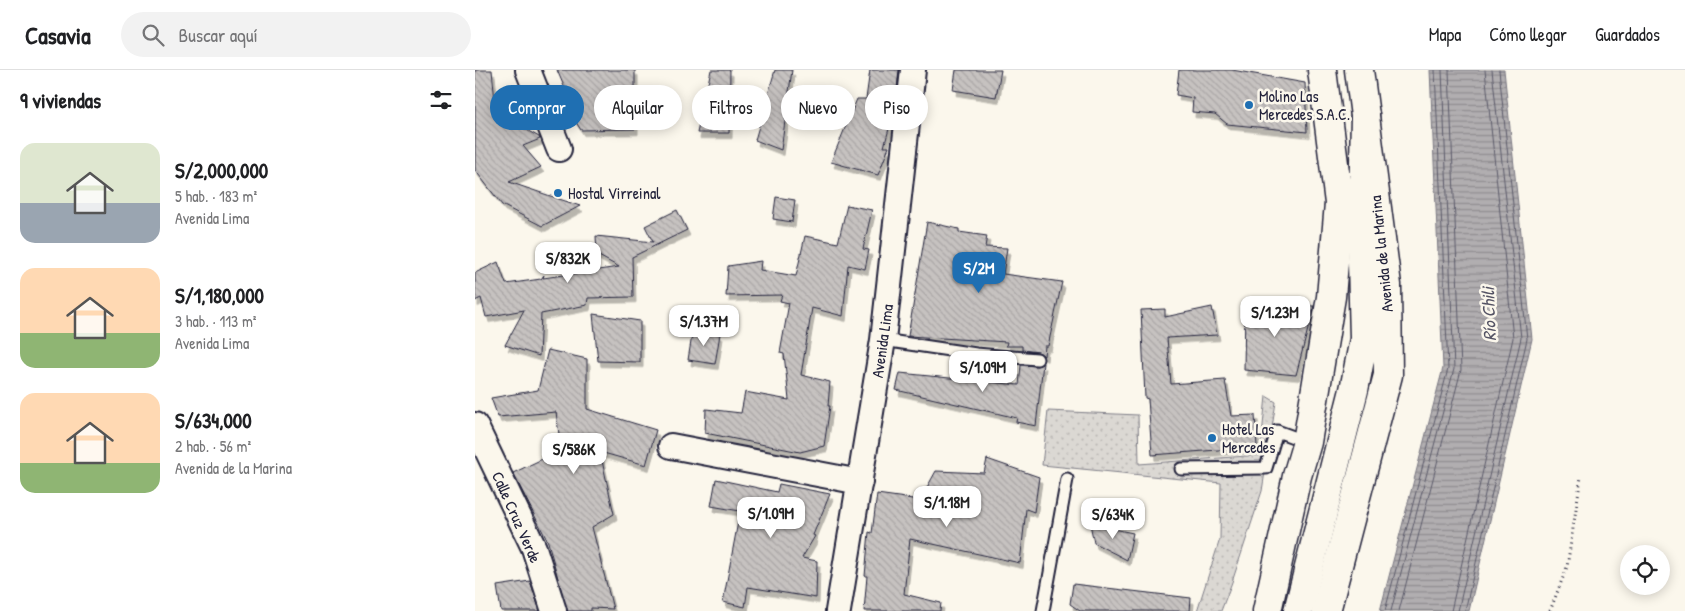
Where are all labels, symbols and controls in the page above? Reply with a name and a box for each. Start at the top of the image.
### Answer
search box [121,12,471,57]
text: Casavia [25,19,91,51]
icon: search [139,21,167,49]
text: Buscar aquí [179,22,258,48]
text: Mapa [1429,22,1461,47]
text: Cómo llegar [1489,22,1567,47]
text: Guardados [1595,22,1660,47]
chip: Comprar [490,85,584,130]
chip: Alquilar [594,85,682,130]
chip: Filtros [692,85,771,130]
chip: Nuevo [781,85,855,130]
chip: Piso [865,85,928,130]
place label: Molino Las Mercedes S.A.C. [1259,85,1350,125]
text: 9 viviendas [20,86,101,115]
icon: filters [427,86,455,114]
marker: Molino Las Mercedes S.A.C. [1243,99,1255,111]
text: S/2,000,000 [175,156,268,185]
icon: home [60,163,120,223]
place label: Hostal Virreinal [568,182,661,204]
text: 5 hab. · 183 m² [175,185,257,207]
marker: Hostal Virreinal [552,187,564,199]
street label: Avenida de la Marina [1364,195,1398,313]
text: Avenida Lima [175,207,249,229]
pin: S/832K [527,242,609,284]
text: S/832K [546,247,590,269]
pin: S/2M [949,252,1009,294]
text: S/2M [963,257,995,279]
text: S/1,180,000 [175,281,264,310]
water label: Río Chili [1475,285,1502,341]
icon: home [60,288,120,348]
pin: S/1.23M [1229,296,1321,338]
text: S/1.23M [1251,301,1299,323]
street label: Avenida Lima [866,303,898,379]
pin: S/1.37M [658,304,750,347]
text: 3 hab. · 113 m² [175,310,256,332]
text: S/1.37M [680,310,728,332]
text: Avenida Lima [175,332,249,354]
pin: S/1.09M [937,350,1029,393]
text: S/1.09M [960,356,1006,378]
text: S/634,000 [175,406,252,435]
icon: home [60,413,120,473]
place label: Hotel Las Mercedes [1222,418,1275,458]
pin: S/586K [533,432,615,475]
marker: Hotel Las Mercedes [1206,432,1218,444]
text: 2 hab. · 56 m² [175,435,251,457]
text: S/586K [553,438,595,460]
text: Avenida de la Marina [175,457,292,479]
street label: Calle Cruz Verde [487,468,547,567]
pin: S/1.18M [901,486,993,528]
text: S/1.18M [924,491,970,513]
pin: S/1.09M [725,496,817,539]
pin: S/634K [1072,498,1154,540]
text: S/1.09M [748,502,794,524]
text: S/634K [1092,503,1134,525]
map controls [1620,545,1670,595]
button: locate [1620,545,1670,595]

